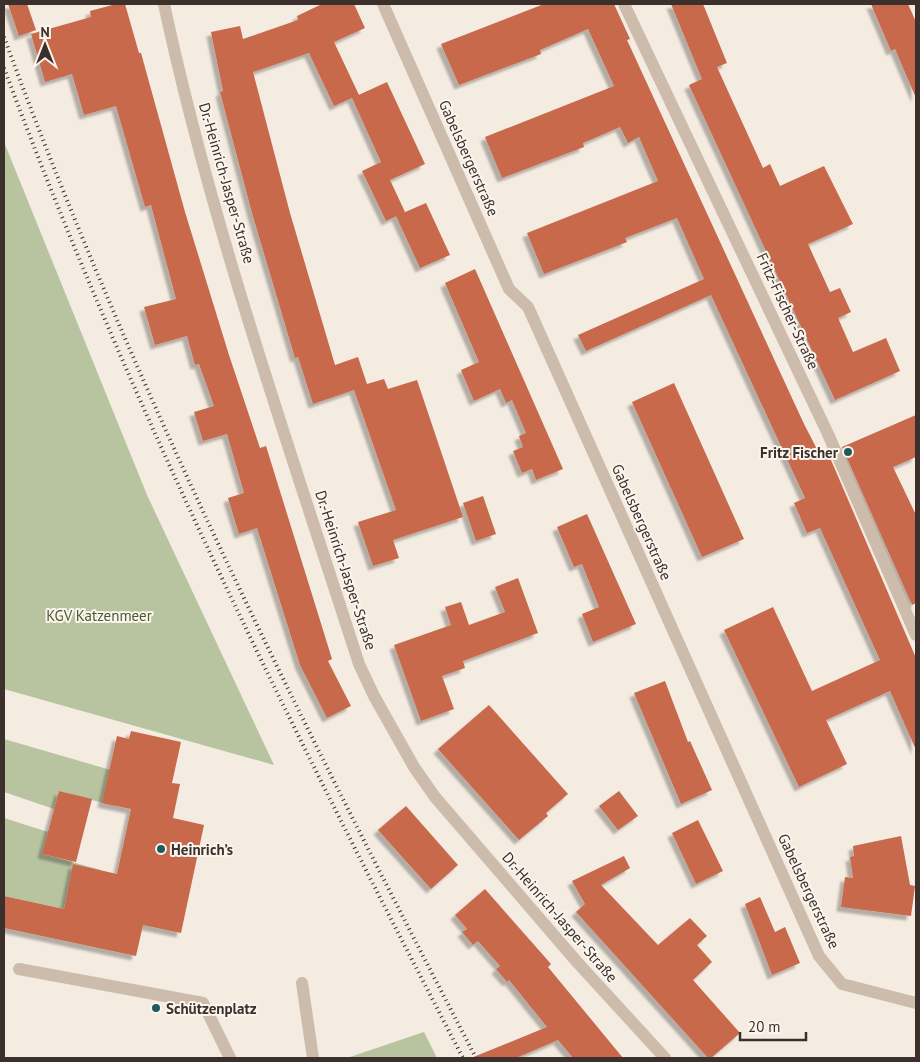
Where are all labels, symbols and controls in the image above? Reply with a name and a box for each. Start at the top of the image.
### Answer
north arrow [20,20,70,70]
text: N [40,23,50,41]
street label: Gabelsbergerstraße [435,97,503,219]
street label: Dr.-Heinrich-Jasper-Straße [195,100,259,266]
street label: Fritz-Fischer-Straße [753,250,823,372]
place label: Fritz Fischer [760,443,839,462]
marker: Fritz Fischer [842,446,854,458]
street label: Gabelsbergerstraße [608,461,676,583]
street label: Dr.-Heinrich-Jasper-Straße [311,488,381,652]
park label: KGV Katzenmeer [46,606,152,625]
street label: Gabelsbergerstraße [774,830,844,952]
place label: Heinrich’s [171,840,233,859]
marker: Heinrich’s [155,843,167,855]
street label: Dr.-Heinrich-Jasper-Straße [498,848,622,986]
place label: Schützenplatz [166,999,257,1018]
marker: Schützenplatz [150,1002,162,1014]
scale bar [740,1010,806,1042]
text: 20 m [748,1017,781,1036]

